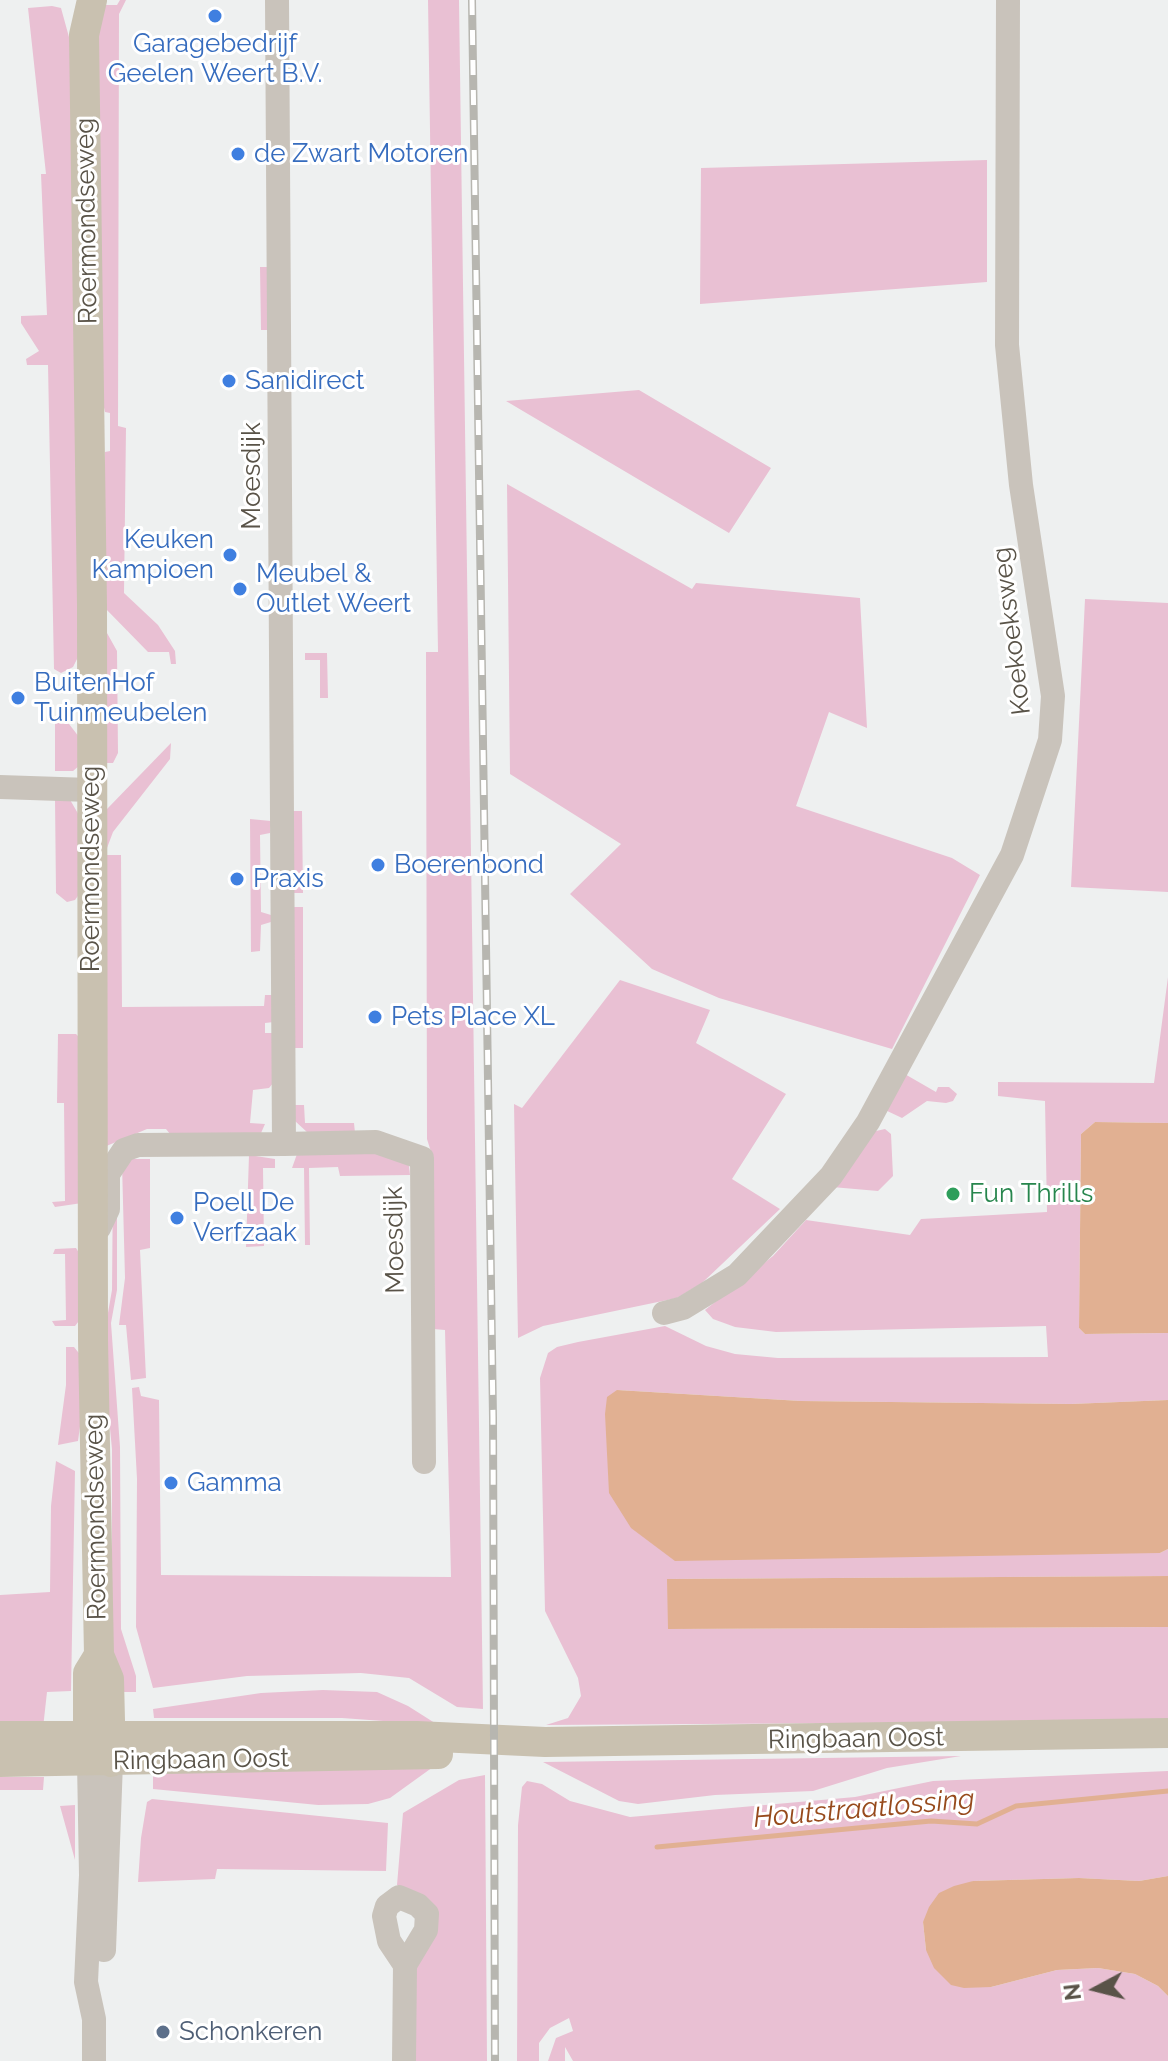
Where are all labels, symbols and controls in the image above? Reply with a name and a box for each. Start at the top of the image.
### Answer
marker: Garagebedrijf Geelen Weert B.V. [206,7,224,25]
place label: Garagebedrijf Geelen Weert B.V. [108,28,322,90]
street label: Roermondseweg [70,117,104,325]
place label: de Zwart Motoren [254,138,468,170]
marker: de Zwart Motoren [229,145,247,163]
place label: Sanidirect [245,365,365,397]
marker: Sanidirect [220,372,238,390]
street label: Moesdijk [236,422,268,530]
place label: Keuken Kampioen [92,524,214,586]
street label: Koekoeksweg [986,545,1038,717]
marker: Keuken Kampioen [221,546,239,564]
place label: Meubel & Outlet Weert [256,558,411,620]
marker: Meubel & Outlet Weert [231,580,249,598]
place label: BuitenHof Tuinmeubelen [34,667,207,728]
marker: BuitenHof Tuinmeubelen [9,689,27,707]
street label: Roermondseweg [75,766,107,972]
place label: Boerenbond [394,849,544,881]
marker: Boerenbond [369,856,387,874]
place label: Praxis [253,863,324,895]
marker: Praxis [228,870,246,888]
place label: Pets Place XL [391,1001,555,1033]
marker: Pets Place XL [366,1008,384,1026]
place label: Fun Thrills [969,1178,1093,1210]
marker: Fun Thrills [944,1185,962,1203]
street label: Moesdijk [378,1186,412,1294]
place label: Poell De Verfzaak [193,1187,297,1248]
marker: Poell De Verfzaak [168,1209,186,1227]
street label: Roermondseweg [79,1413,113,1621]
place label: Gamma [187,1467,282,1499]
marker: Gamma [162,1474,180,1492]
street label: Ringbaan Oost [768,1722,944,1756]
street label: Ringbaan Oost [113,1743,289,1777]
water label: Houtstraatlossing [752,1783,976,1835]
north arrow [1056,1949,1136,2029]
text: N [1058,1982,1086,2002]
place label: Schonkeren [179,2016,322,2048]
marker: Schonkeren [154,2023,172,2041]

